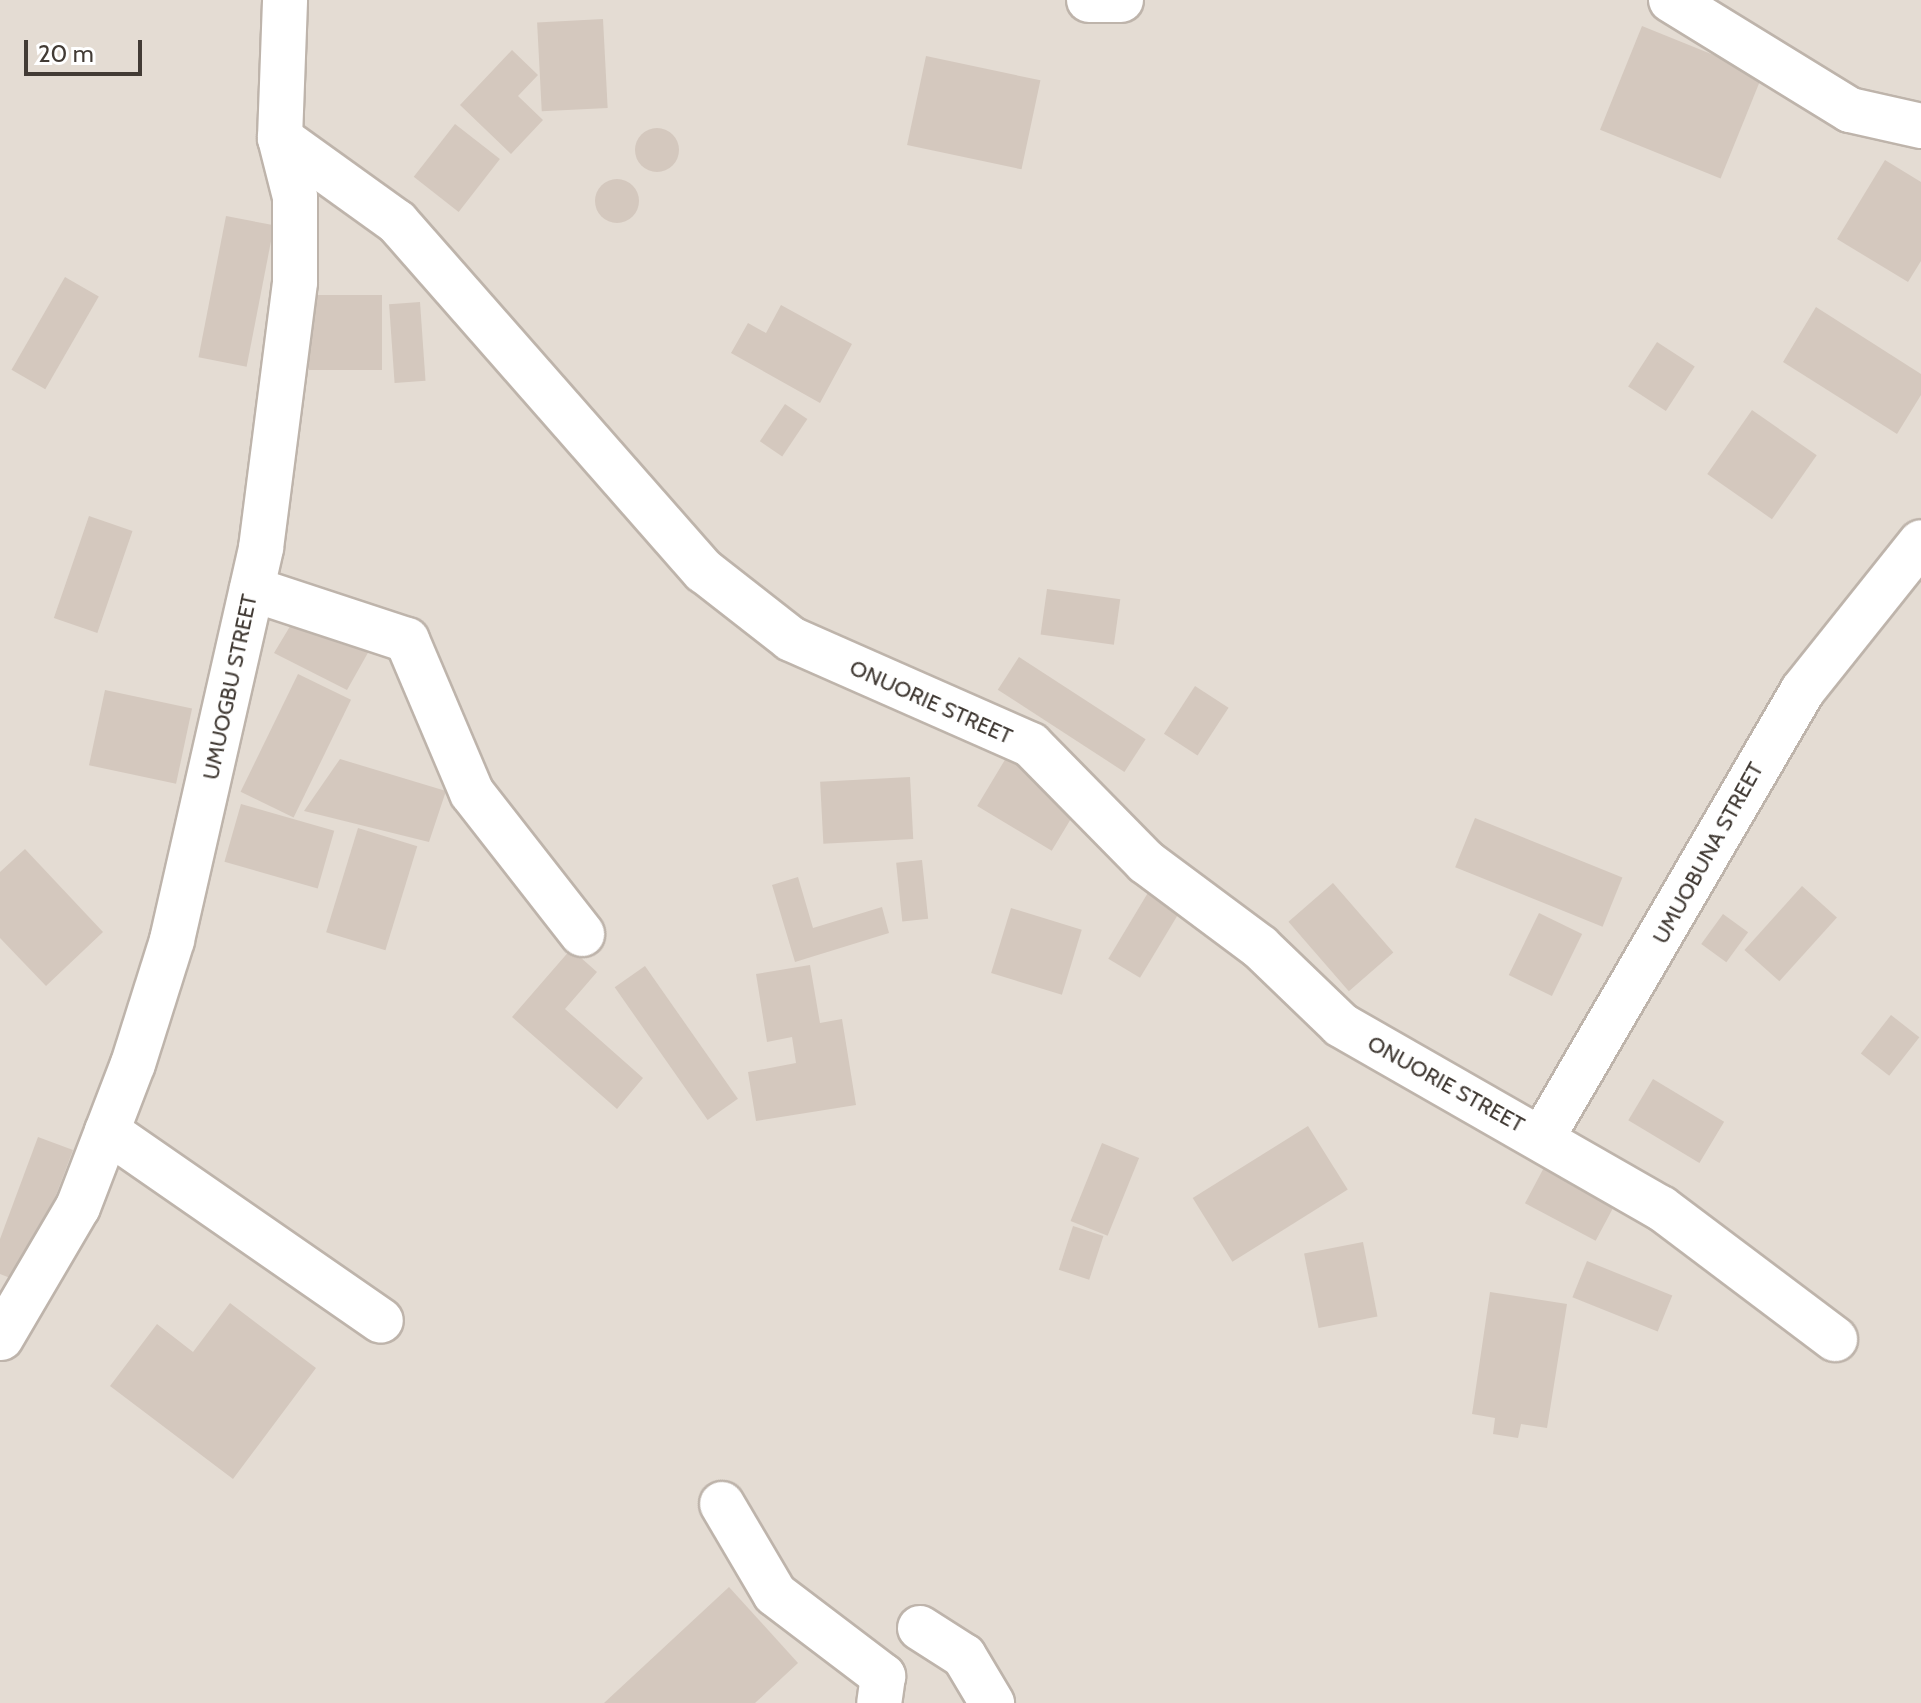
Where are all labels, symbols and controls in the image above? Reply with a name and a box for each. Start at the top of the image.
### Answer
scale bar [28,24,146,74]
text: 20 m [38,39,94,68]
street label: UMUOGBU STREET [197,592,263,782]
street label: ONUORIE STREET [846,654,1016,750]
street label: UMUOBUNA STREET [1647,758,1769,948]
street label: ONUORIE STREET [1363,1030,1529,1138]

